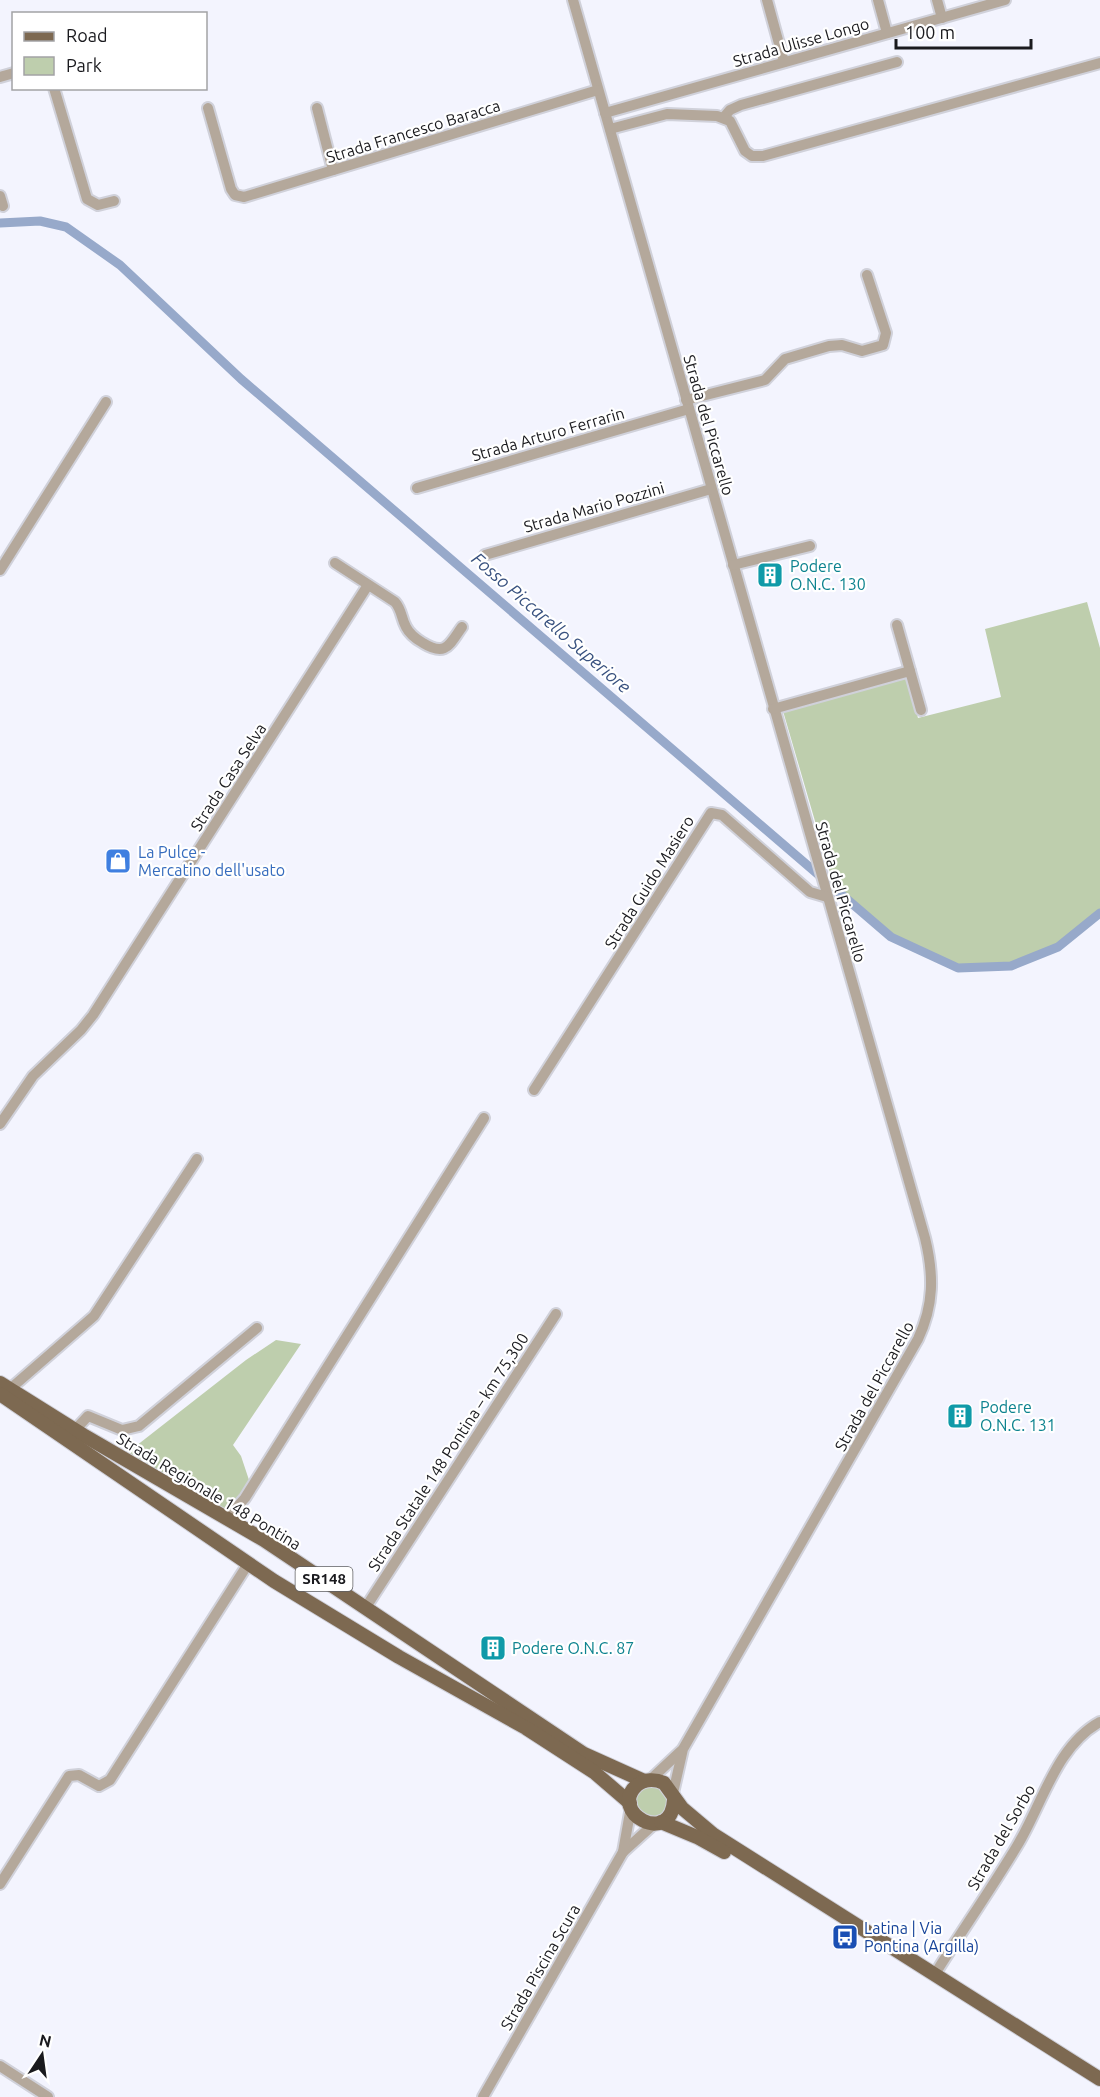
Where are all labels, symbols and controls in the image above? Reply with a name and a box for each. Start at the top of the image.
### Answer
legend [12,12,207,90]
scale bar [896,12,1031,50]
street label: Strada Ulisse Longo [731,14,871,70]
text: 100 m [905,22,955,42]
text: Road [66,25,108,45]
text: Park [66,55,102,75]
street label: Strada Francesco Baracca [324,96,502,166]
street label: Strada del Piccarello [680,353,738,497]
street label: Strada Arturo Ferrarin [470,404,626,464]
street label: Strada Mario Pozzini [522,478,666,536]
water label: Fosso Piccarello Superiore [468,548,635,697]
place label: Podere O.N.C. 130 [790,557,866,593]
building icon: Podere O.N.C. 130 [755,560,785,590]
street label: Strada Casa Selva [187,720,269,834]
street label: Strada Guido Masiero [601,812,697,952]
street label: Strada del Piccarello [812,820,870,964]
place label: La Pulce - Mercatino dell'usato [138,843,285,879]
shop icon: La Pulce - Mercatino dell'usato [103,846,133,876]
street label: Strada del Piccarello [831,1318,917,1454]
street label: Strada Statale 148 Pontina – km 75,300 [364,1330,532,1574]
place label: Podere O.N.C. 131 [980,1398,1056,1434]
building icon: Podere O.N.C. 131 [945,1401,975,1431]
street label: Strada Regionale 148 Pontina [114,1429,304,1553]
road number: SR148 [296,1567,352,1591]
building icon: Podere O.N.C. 87 [478,1633,508,1663]
place label: Podere O.N.C. 87 [512,1639,634,1657]
street label: Strada del Sorbo [964,1781,1038,1893]
street label: Strada Piscina Scura [497,1901,583,2033]
place label: Latina | Via Pontina (Argilla) [864,1919,979,1956]
bus stop icon: Latina | Via Pontina (Argilla) [830,1922,860,1952]
north arrow [12,2025,72,2085]
text: N [38,2030,53,2050]

